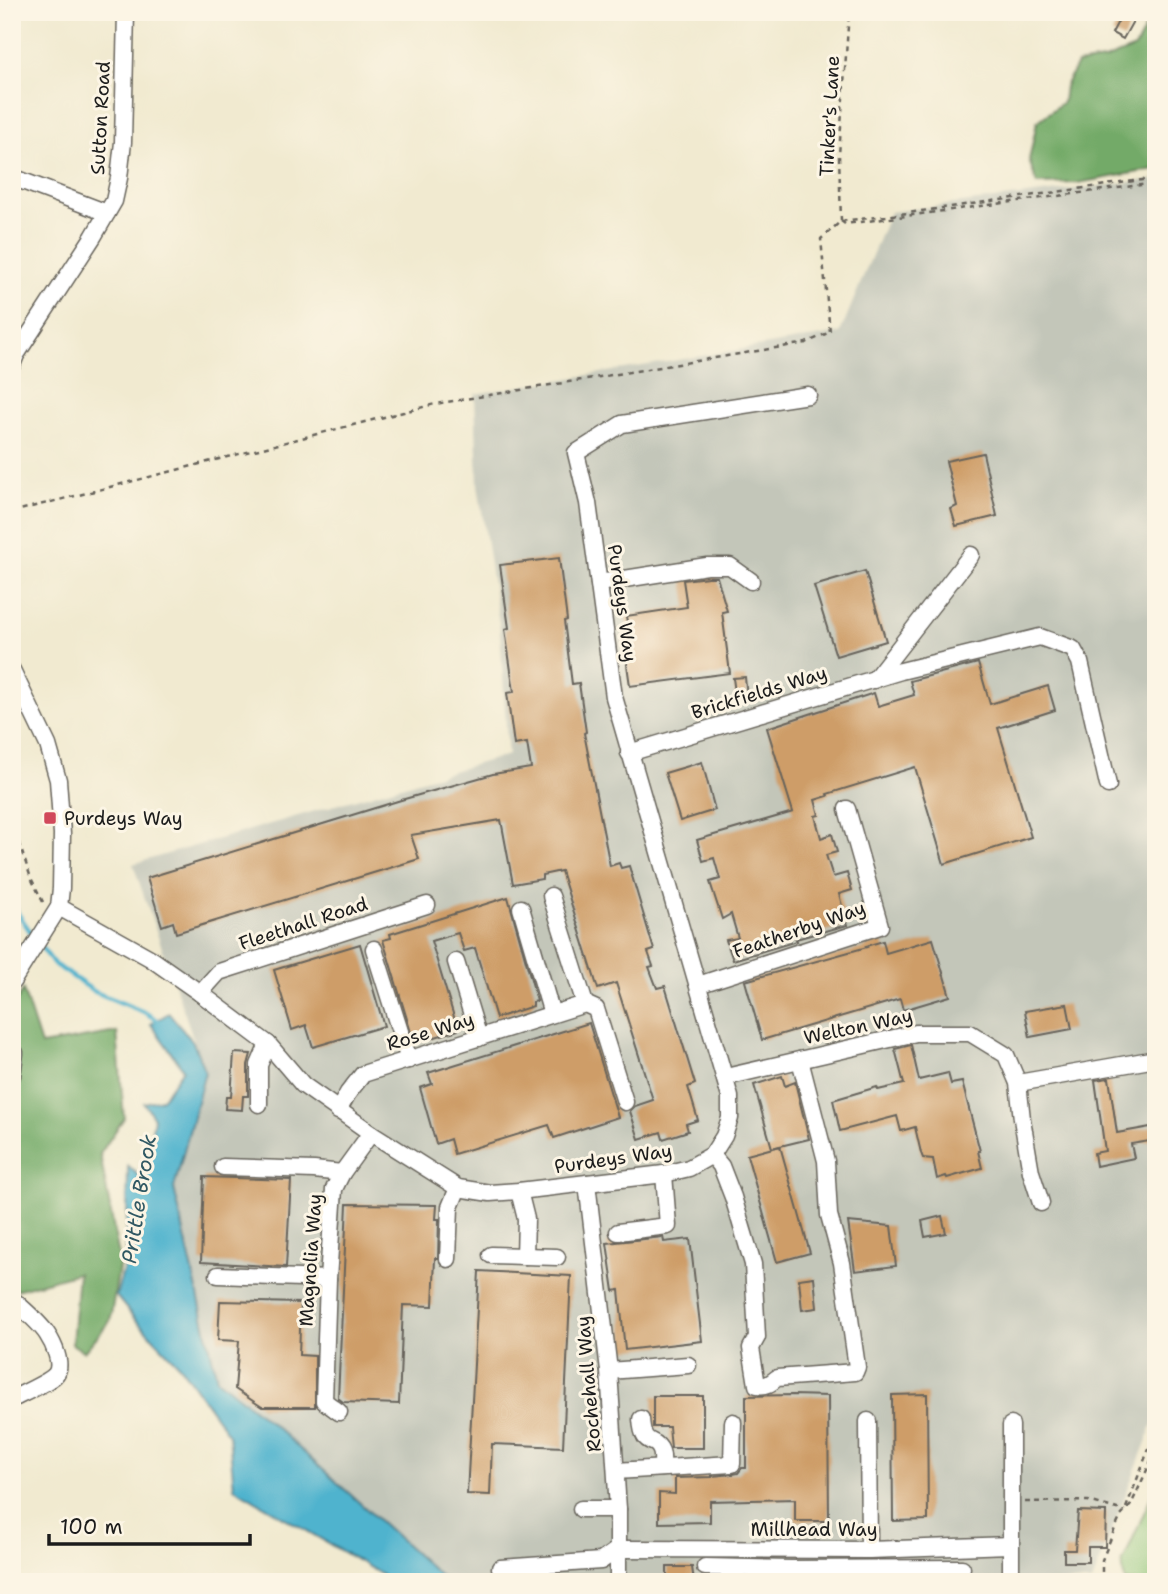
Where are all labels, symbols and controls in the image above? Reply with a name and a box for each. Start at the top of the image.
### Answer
street label: Tinker's Lane [814,55,845,177]
street label: Sutton Road [85,60,116,176]
street label: Purdeys Way [602,543,643,664]
street label: Brickfields Way [688,660,830,725]
place label: Purdeys Way [64,806,183,831]
marker: Purdeys Way [42,810,58,826]
street label: Fleethall Road [236,891,371,956]
street label: Featherby Way [729,895,869,964]
street label: Welton Way [801,1003,915,1050]
street label: Rose Way [383,1006,477,1057]
water label: Prittle Brook [115,1133,163,1265]
street label: Purdeys Way [553,1138,674,1179]
street label: Magnolia Way [293,1193,328,1327]
street label: Rochehall Way [570,1315,607,1453]
scale bar [49,1503,250,1547]
text: 100 m [60,1513,123,1541]
street label: Millhead Way [750,1517,878,1542]

